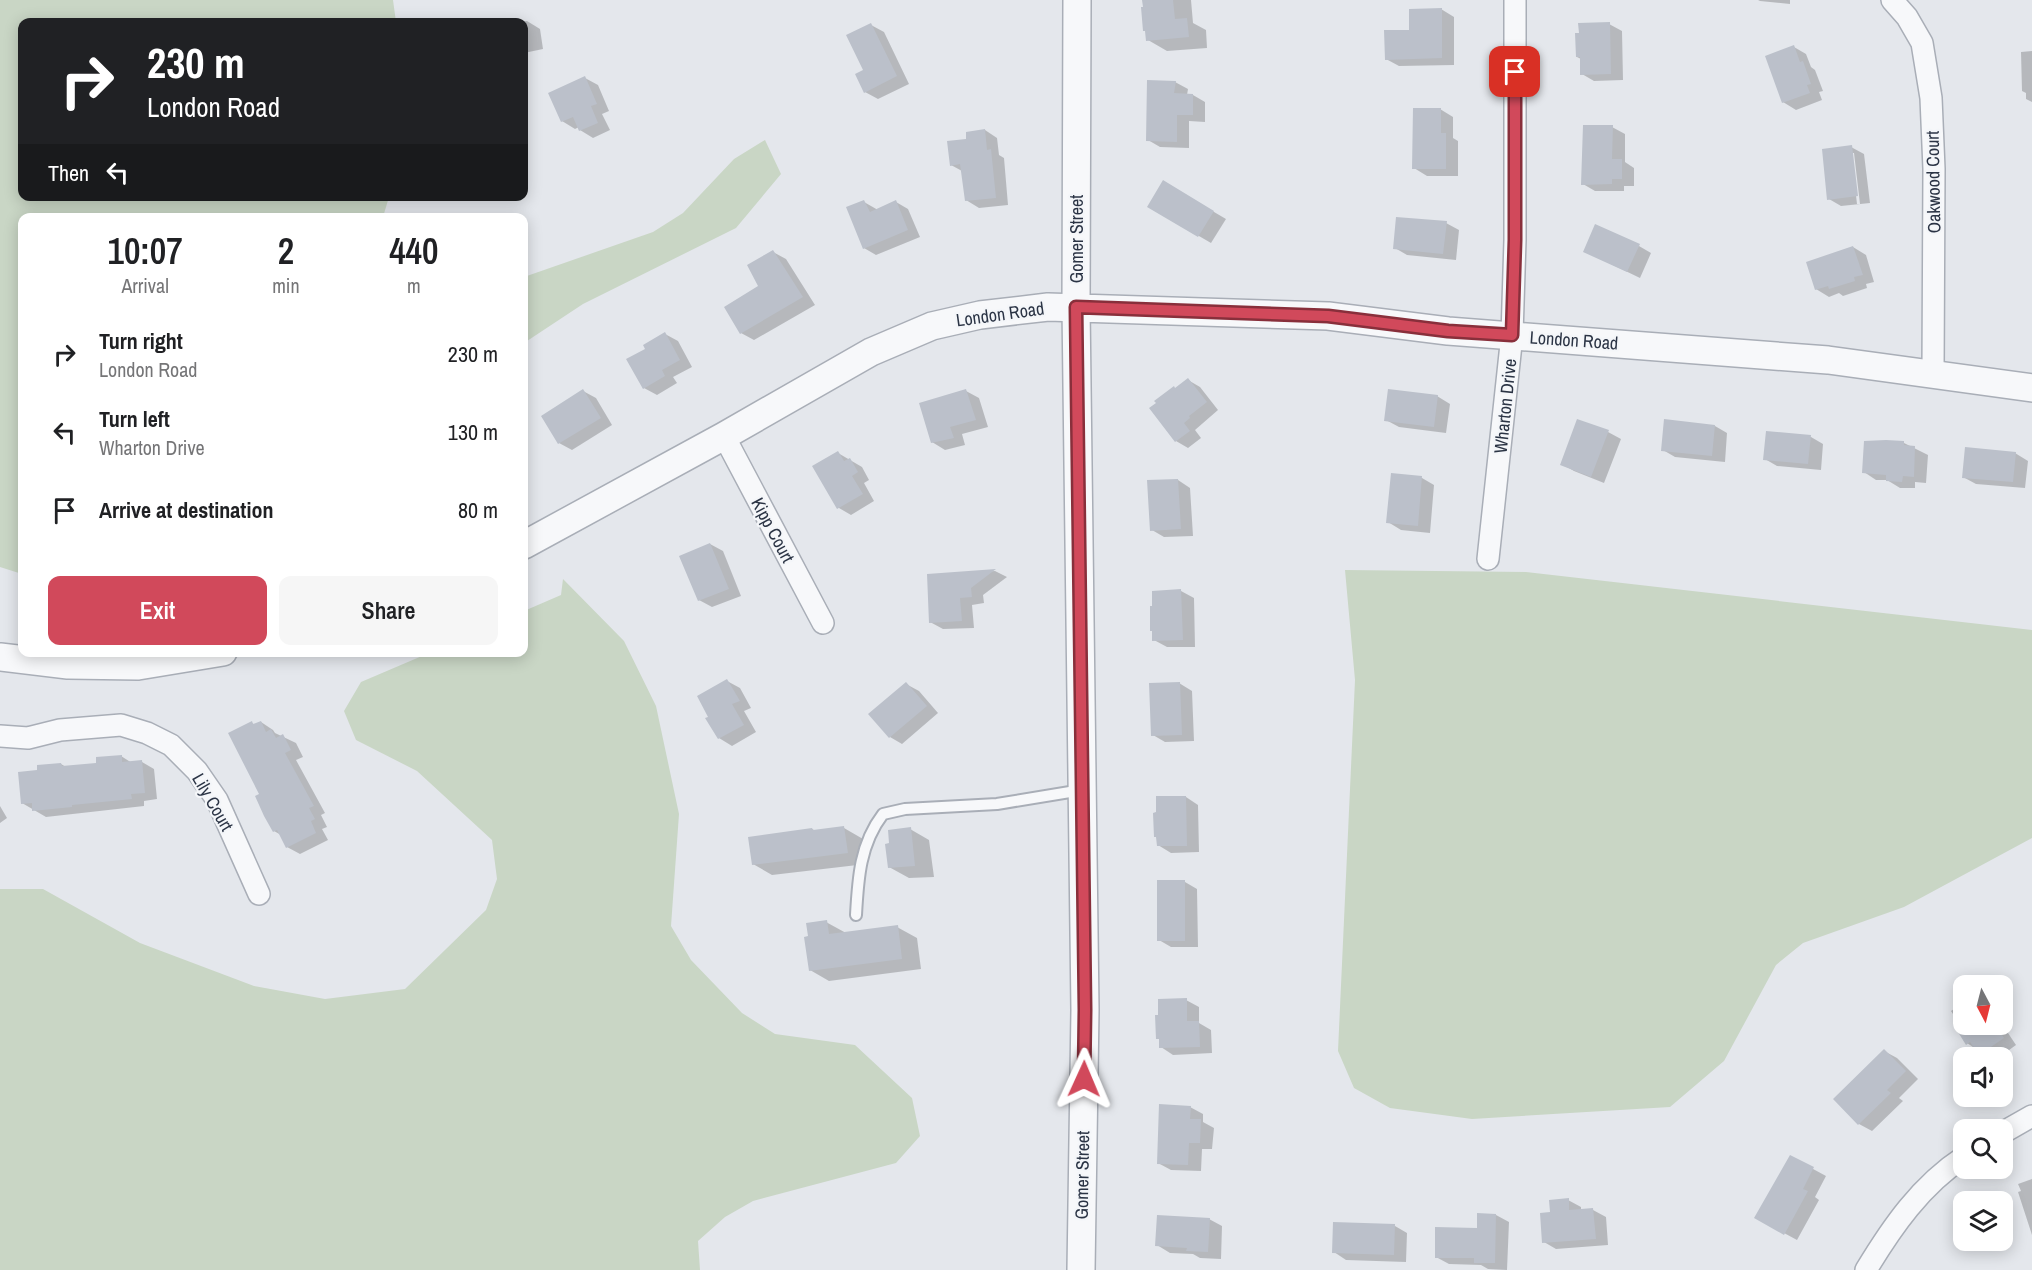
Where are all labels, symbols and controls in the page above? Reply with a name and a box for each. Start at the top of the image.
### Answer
text: 230 m [147,35,245,91]
icon: right [48,42,126,120]
pin [1489,46,1540,97]
icon: arrive [1498,55,1531,88]
text: London Road [147,89,280,125]
street label: Oakwood Court [1920,131,1946,233]
icon: left [101,156,134,189]
text: Then [48,158,89,188]
street label: Gomer Street [1064,195,1089,283]
text: 10:07 [108,227,183,275]
text: 2 [278,227,294,275]
text: 440 [389,227,438,275]
text: Arrival [121,272,169,299]
text: min [272,272,300,299]
text: m [407,272,421,299]
street label: London Road [954,295,1046,333]
street label: London Road [1529,324,1619,356]
text: Turn right [99,326,183,356]
icon: right [48,338,81,371]
text: 230 m [448,339,498,369]
text: London Road [99,356,197,383]
street label: Wharton Drive [1488,357,1522,455]
text: Turn left [99,404,170,434]
icon: left [48,416,81,449]
text: 130 m [448,417,498,447]
text: Wharton Drive [99,434,205,461]
street label: Kipp Court [745,493,801,567]
icon: arrive [48,494,81,527]
text: Arrive at destination [99,495,273,525]
text: 80 m [458,495,498,525]
button: Exit [48,576,267,645]
button: Share [279,576,498,645]
street label: Lily Court [186,768,240,836]
north arrow [1953,975,2013,1035]
map controls [1953,975,2013,1251]
position arrow [1052,1047,1116,1111]
button: sound [1953,1047,2013,1107]
button: search [1953,1119,2013,1179]
street label: Gomer Street [1069,1130,1095,1220]
button: layers [1953,1191,2013,1251]

